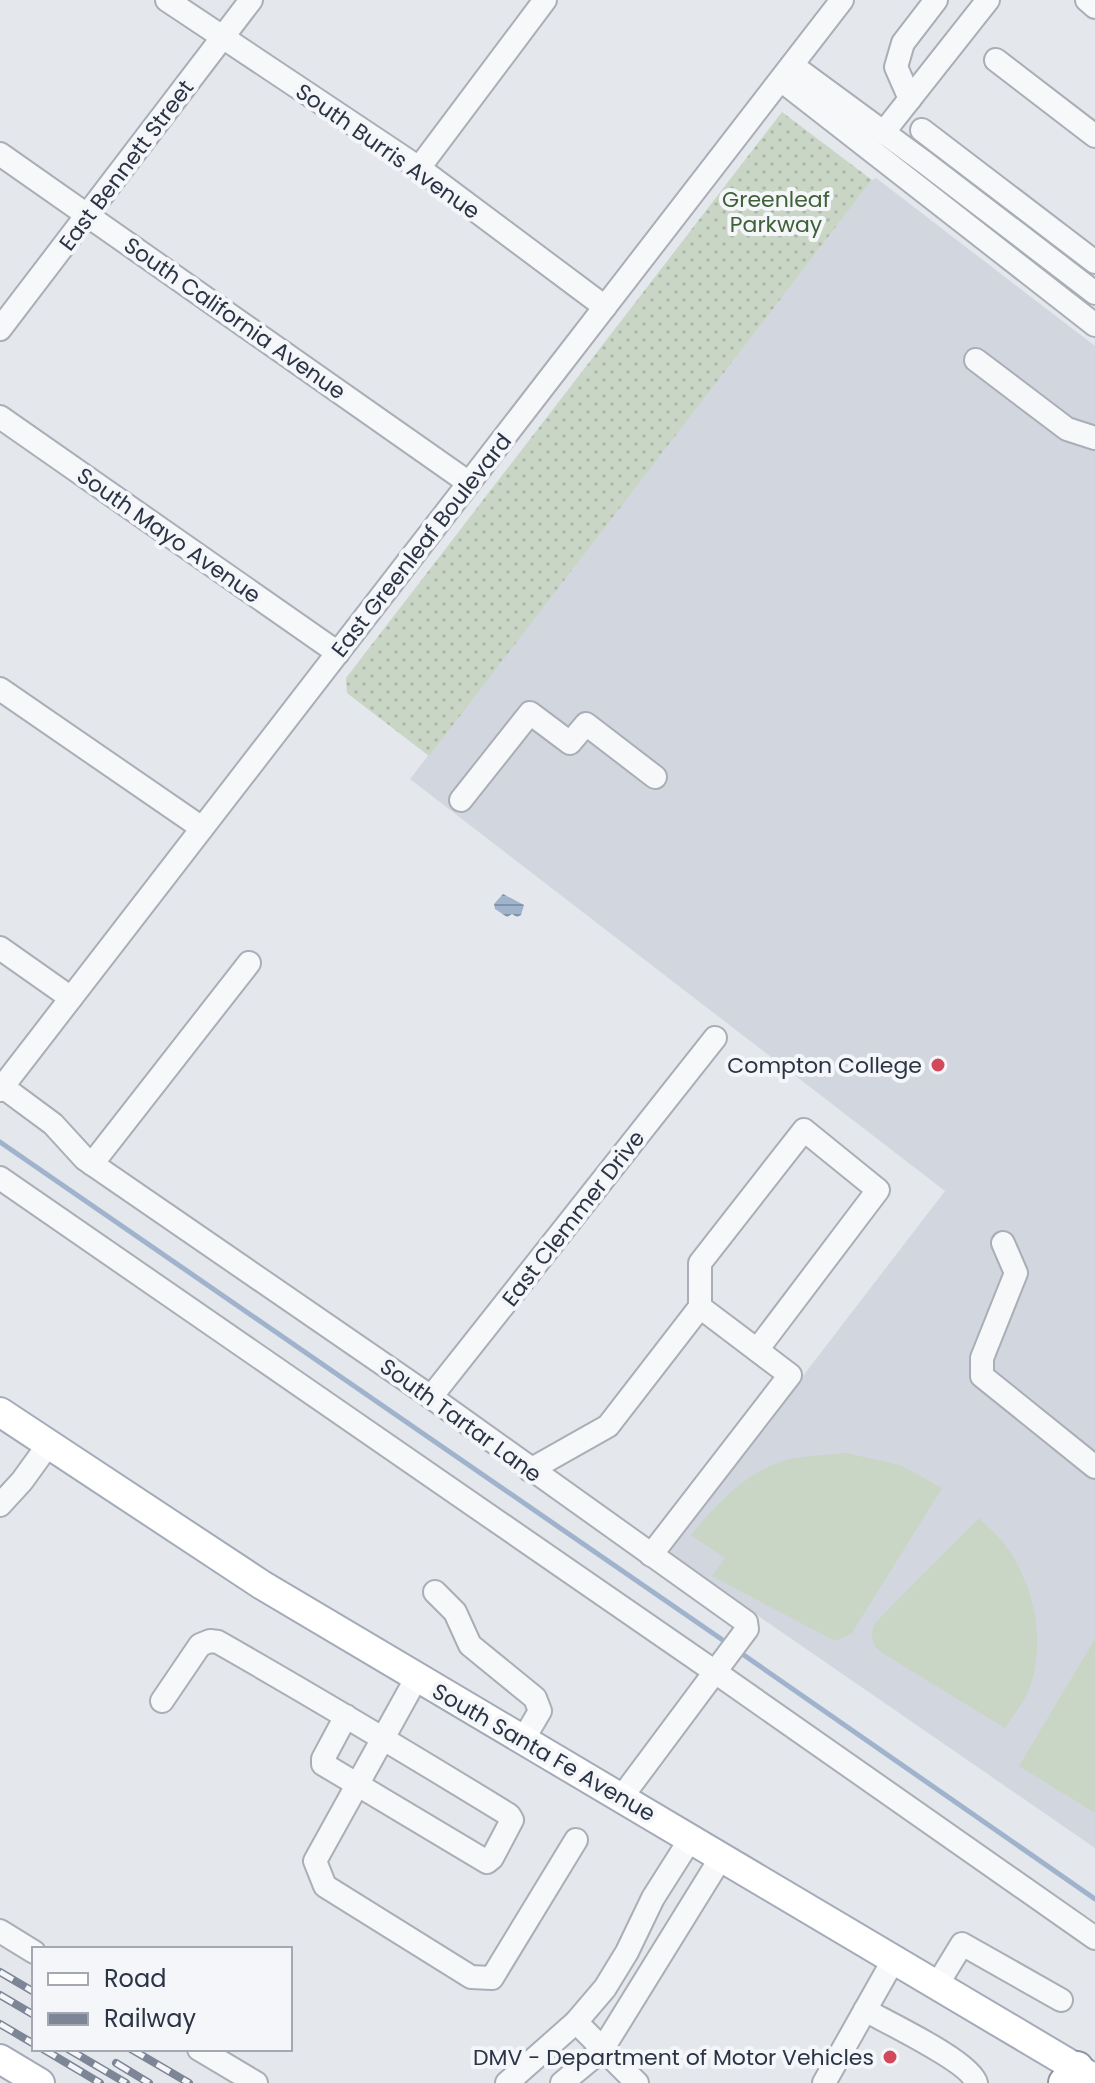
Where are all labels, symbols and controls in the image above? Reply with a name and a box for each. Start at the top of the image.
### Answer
street label: East Bennett Street [52,73,201,257]
street label: South Burris Avenue [289,76,486,227]
park label: Greenleaf Parkway [722,184,830,240]
street label: South California Avenue [118,230,352,407]
street label: East Greenleaf Boulevard [324,427,519,664]
street label: South Mayo Avenue [71,460,267,611]
place label: Compton College [727,1050,922,1081]
marker: Compton College [929,1056,947,1074]
street label: East Clemmer Drive [495,1124,652,1313]
street label: South Tartar Lane [373,1351,548,1490]
street label: South Santa Fe Avenue [427,1676,661,1829]
legend [32,1947,292,2051]
text: Road [104,1962,166,1995]
text: Railway [104,2002,197,2035]
place label: DMV - Department of Motor Vehicles [473,2042,874,2073]
marker: DMV - Department of Motor Vehicles [881,2048,899,2066]

